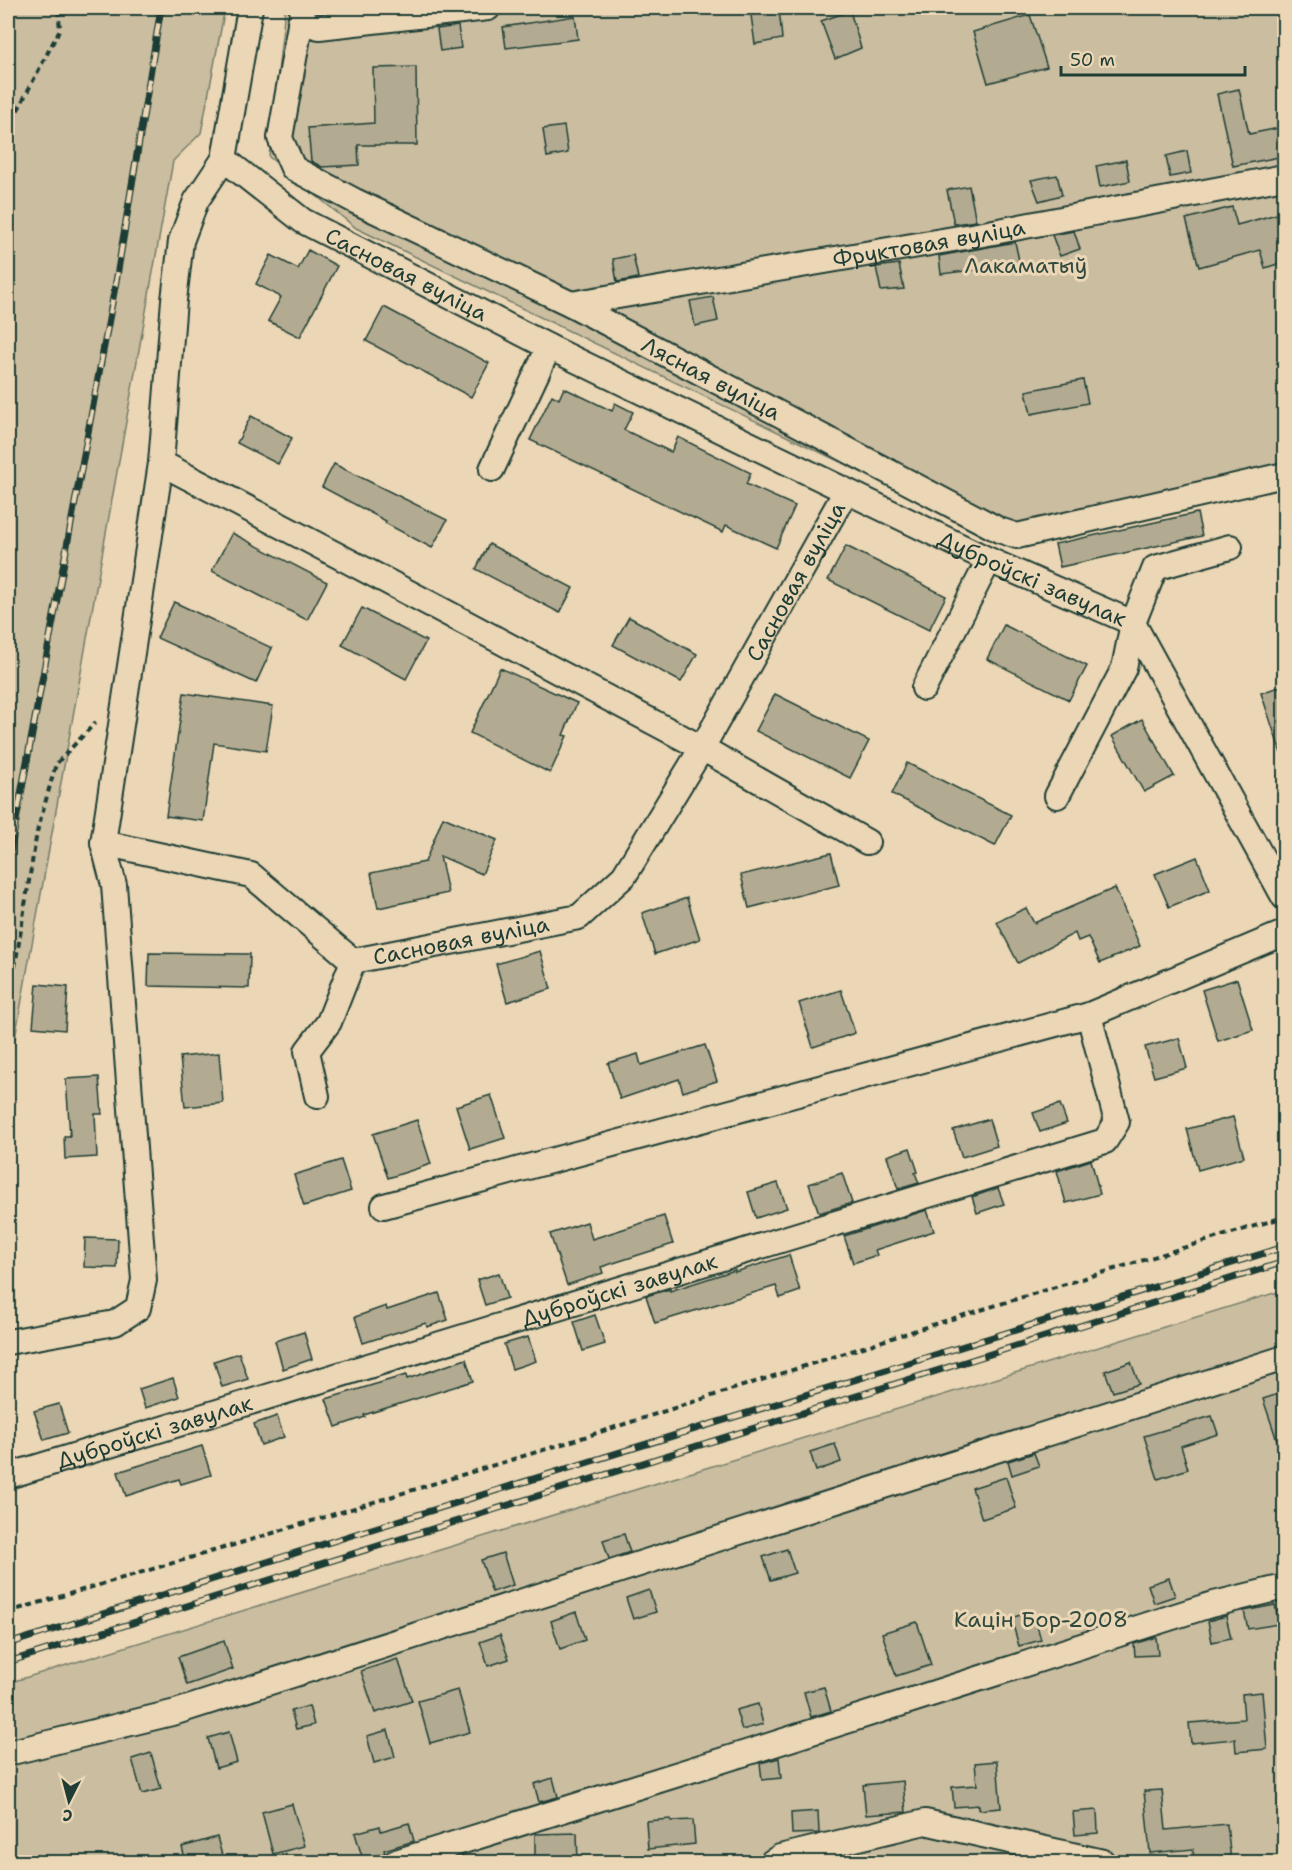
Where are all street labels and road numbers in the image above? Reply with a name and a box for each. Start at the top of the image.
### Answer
street label: Фруктовая вуліца [831,212,1028,274]
street label: Сасновая вуліца [320,221,493,328]
street label: Лясная вуліца [637,330,786,427]
street label: Сасновая вуліца [740,496,852,667]
street label: Дуброўскі завулак [933,524,1131,634]
street label: Сасновая вуліца [371,909,552,972]
street label: Дуброўскі завулак [518,1246,721,1333]
street label: Дуброўскі завулак [53,1388,256,1475]

